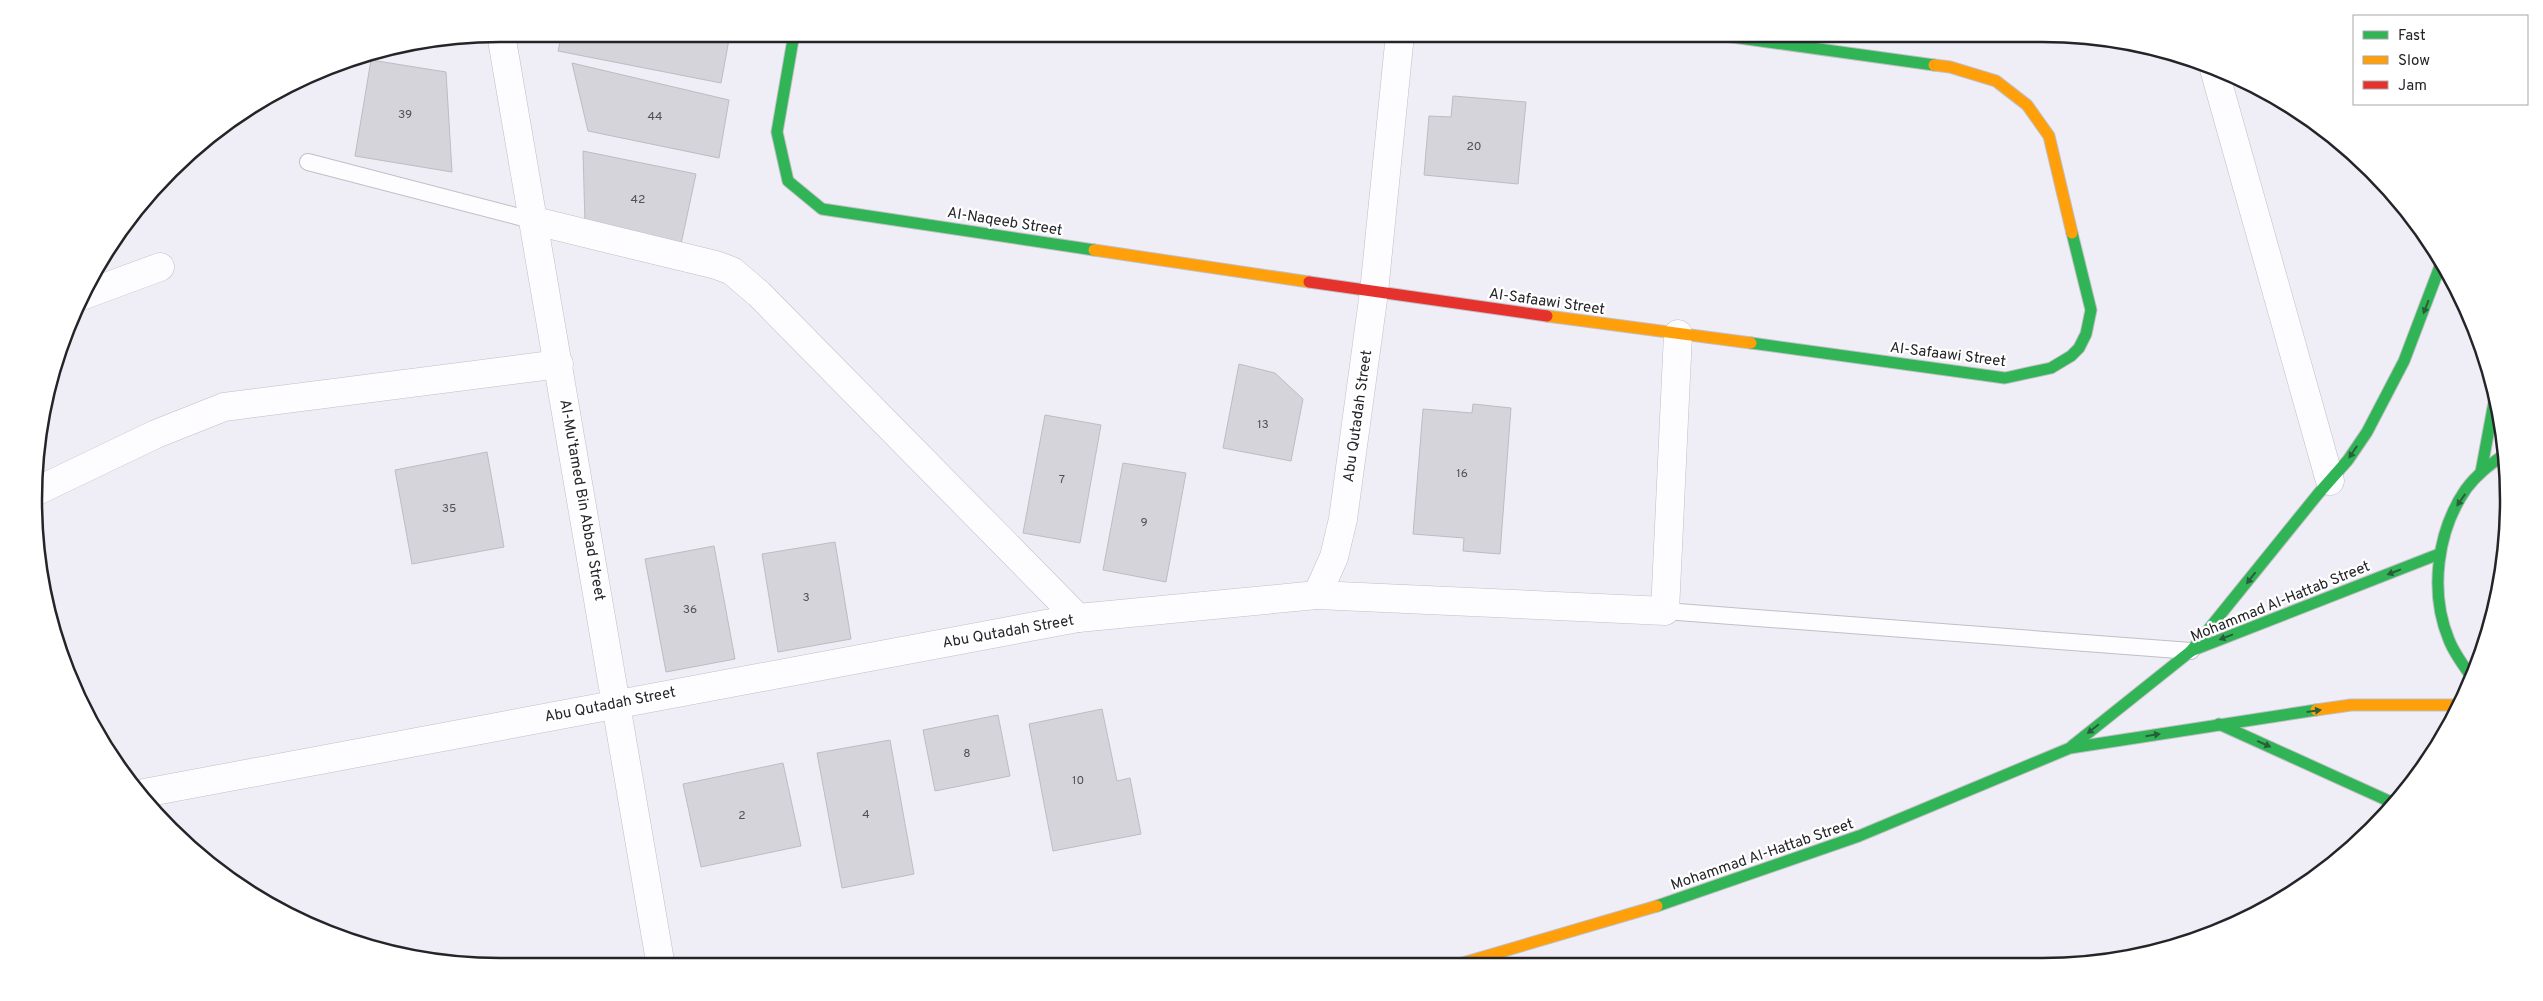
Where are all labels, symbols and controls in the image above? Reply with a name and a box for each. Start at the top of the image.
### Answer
legend [2353,15,2528,105]
text: Fast [2398,27,2426,46]
text: Slow [2398,52,2430,71]
text: Jam [2398,77,2427,96]
house number: 39 [398,107,412,123]
house number: 44 [648,109,662,125]
house number: 20 [1466,139,1482,155]
house number: 42 [631,192,645,208]
street label: Al-Naqeeb Street [946,204,1064,241]
street label: Al-Safaawi Street [1488,285,1606,320]
one-way arrow [2422,300,2430,315]
street label: Al-Safaawi Street [1889,339,2007,372]
street label: Abu Qutadah Street [1340,349,1377,483]
street label: Al-Mu’tamed Bin Abbad Street [554,398,609,602]
house number: 13 [1257,417,1269,433]
one-way arrow [2349,445,2358,459]
house number: 16 [1456,466,1468,482]
house number: 7 [1059,472,1065,488]
one-way arrow [2456,493,2466,507]
house number: 35 [442,501,456,517]
house number: 9 [1140,515,1148,531]
street label: Mohammad Al-Hattab Street [2188,558,2373,647]
one-way arrow [2386,569,2401,576]
one-way arrow [2246,572,2257,585]
house number: 3 [802,590,810,606]
house number: 36 [683,602,697,618]
street label: Abu Qutadah Street [941,612,1075,653]
one-way arrow [2219,634,2233,642]
street label: Abu Qutadah Street [543,683,677,728]
one-way arrow [2306,706,2322,714]
one-way arrow [2087,724,2100,735]
one-way arrow [2145,730,2161,738]
one-way arrow [2257,740,2271,748]
house number: 8 [963,746,971,762]
house number: 10 [1072,773,1084,789]
house number: 4 [862,807,870,823]
house number: 2 [738,808,746,824]
street label: Mohammad Al-Hattab Street [1669,815,1856,896]

